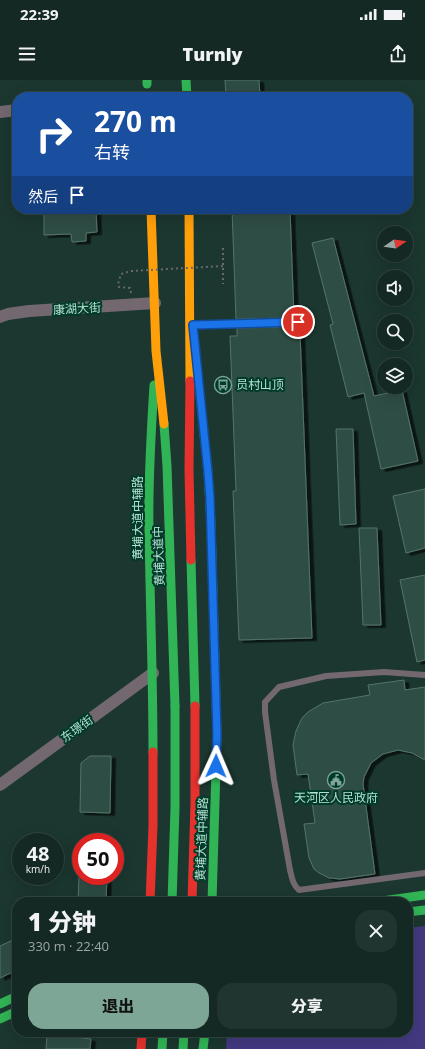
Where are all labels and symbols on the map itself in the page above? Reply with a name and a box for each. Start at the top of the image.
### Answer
north arrow [377,226,413,262]
street label: 康湖大街 [53,299,101,318]
pin [281,305,315,339]
bus stop icon: 员村山顶 [213,375,233,395]
place label: 员村山顶 [236,376,284,393]
street label: 黄埔大道中辅路 [129,476,146,560]
street label: 黄埔大道中 [149,526,168,586]
street label: 东璟街 [57,711,96,746]
position arrow [195,745,237,787]
public building icon: 天河区人民政府 [326,770,346,790]
place label: 天河区人民政府 [294,789,378,806]
street label: 黄埔大道中辅路 [192,797,211,881]
speed limit sign: 50 [72,833,124,885]

